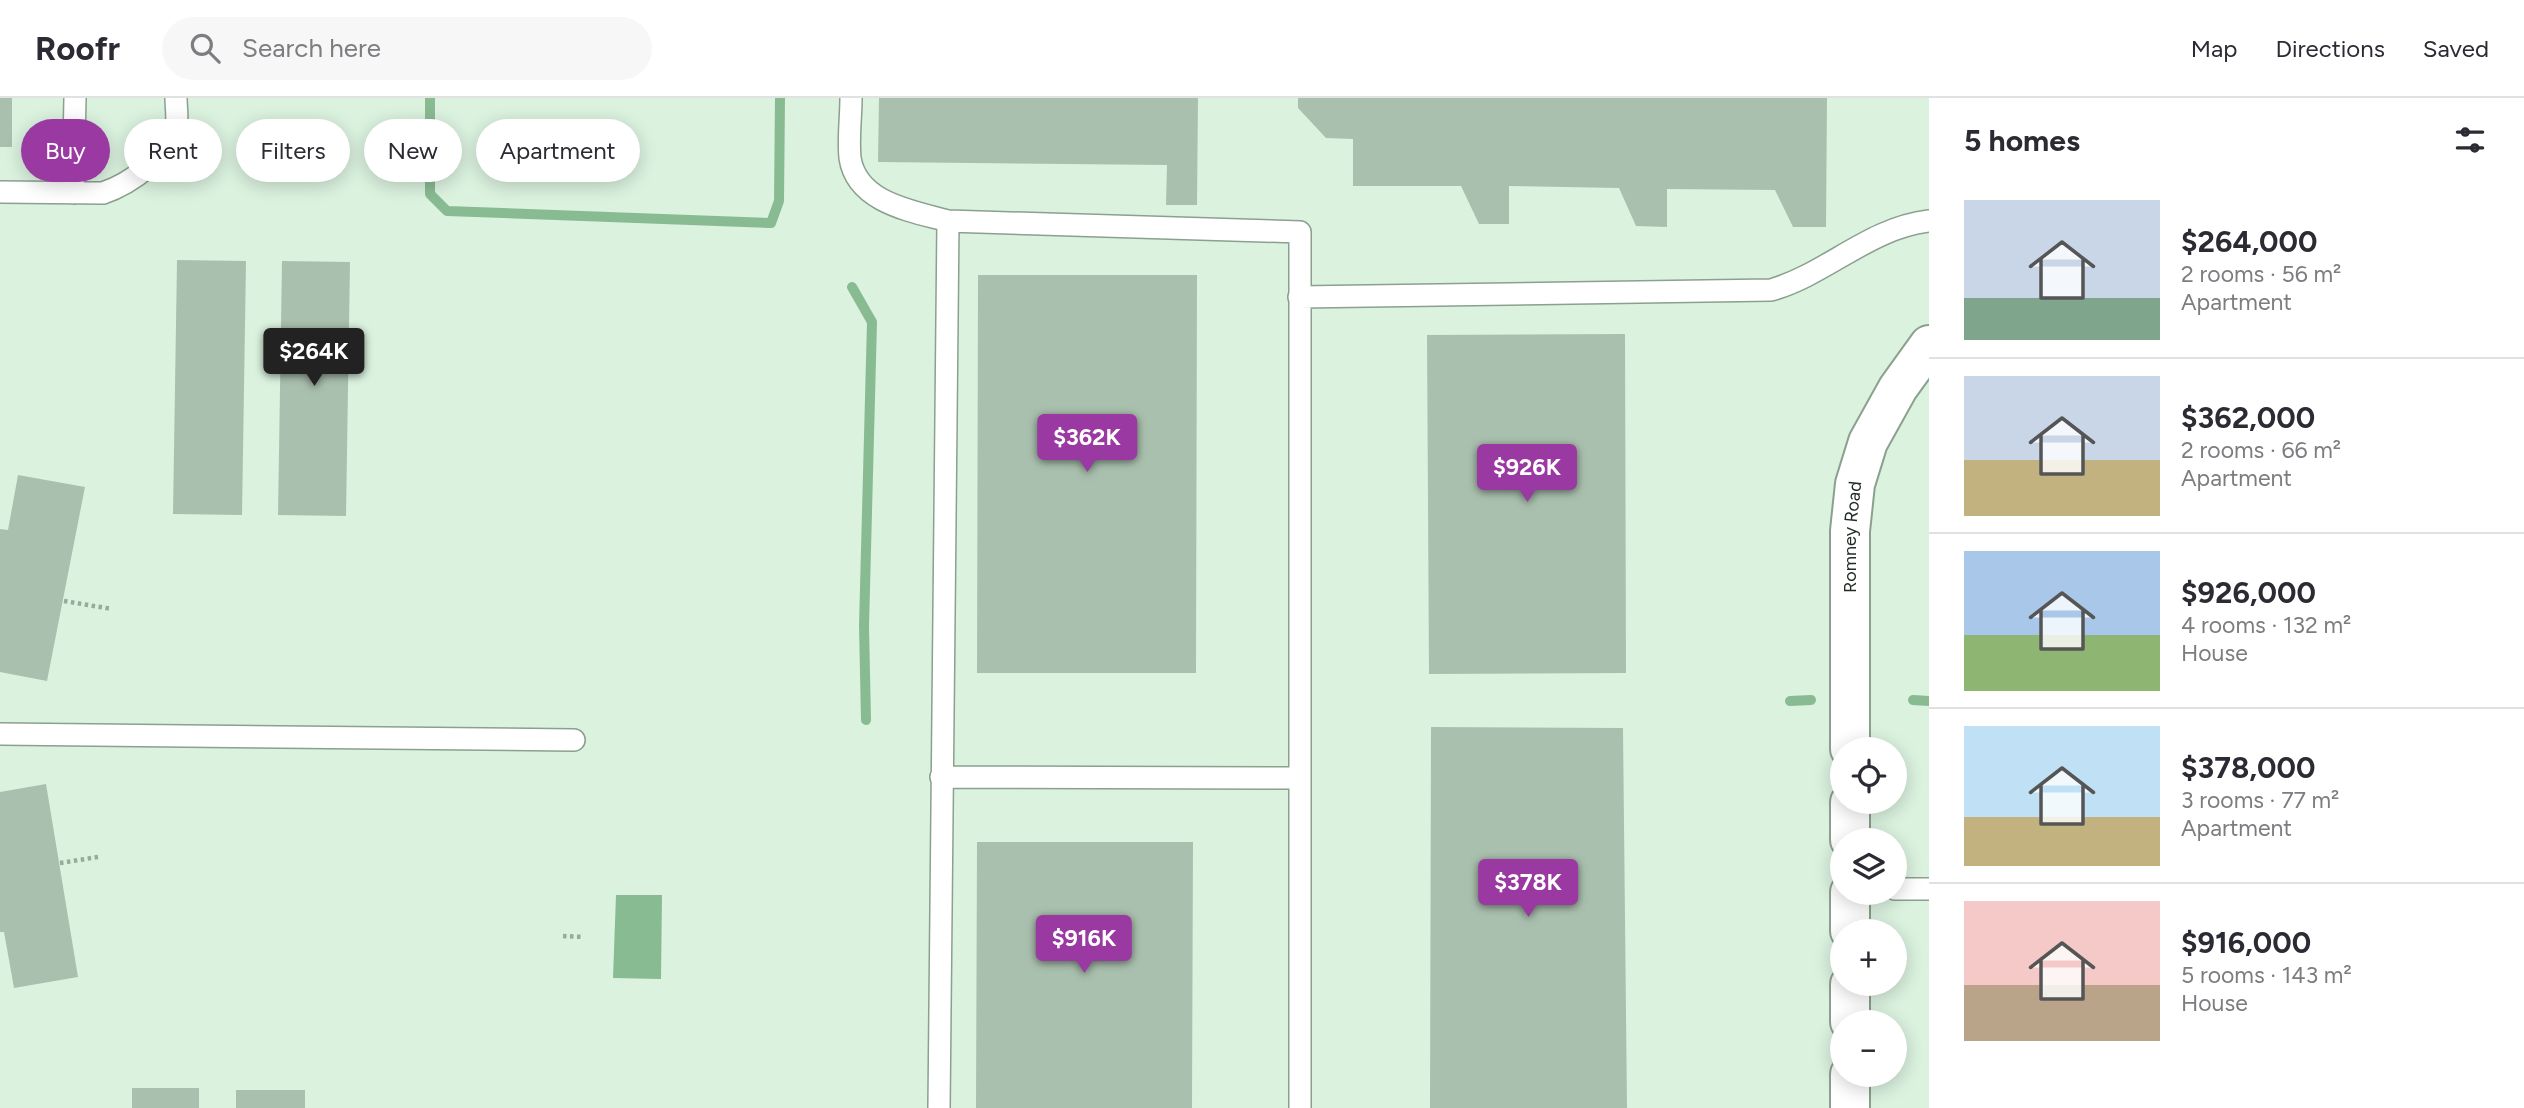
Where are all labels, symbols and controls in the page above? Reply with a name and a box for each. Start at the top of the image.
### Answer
search box [162,17,652,80]
text: Roofr [35,29,120,68]
icon: search [186,29,224,67]
text: Search here [242,32,381,64]
text: Map [2191,34,2237,63]
text: Directions [2275,34,2385,63]
text: Saved [2423,34,2489,63]
chip: Buy [21,119,110,182]
chip: Rent [124,119,222,182]
chip: Filters [236,119,350,182]
chip: New [364,119,462,182]
chip: Apartment [476,119,640,182]
icon: filters [2451,121,2489,159]
text: 5 homes [1964,122,2080,159]
text: $264,000 [2181,223,2317,260]
icon: home [2020,228,2104,312]
text: 2 rooms · 56 m² [2181,260,2341,288]
text: Apartment [2181,288,2292,316]
pin: $264K [265,328,363,388]
text: $264K [279,337,349,365]
text: $362,000 [2181,399,2315,436]
icon: home [2020,404,2104,488]
pin: $362K [1038,414,1136,474]
text: $362K [1053,423,1121,451]
text: 2 rooms · 66 m² [2181,436,2341,464]
pin: $926K [1478,444,1576,504]
text: $926K [1493,453,1561,481]
text: Apartment [2181,464,2292,492]
street label: Romney Road [1839,480,1866,593]
text: $926,000 [2181,574,2316,611]
icon: home [2020,579,2104,663]
text: 4 rooms · 132 m² [2181,611,2351,639]
text: House [2181,639,2248,667]
map controls [1830,737,1907,1087]
button: locate [1830,737,1907,814]
text: $378,000 [2181,749,2315,786]
icon: home [2020,754,2104,838]
text: 3 rooms · 77 m² [2181,786,2339,814]
text: Apartment [2181,814,2292,842]
button: layers [1830,828,1907,905]
pin: $378K [1479,860,1577,919]
text: $378K [1494,868,1562,896]
pin: $916K [1035,916,1133,975]
button: + [1830,919,1907,996]
text: $916K [1052,924,1116,952]
text: $916,000 [2181,924,2311,961]
icon: home [2020,929,2104,1013]
text: 5 rooms · 143 m² [2181,961,2352,989]
text: House [2181,989,2248,1017]
button: − [1830,1010,1907,1087]

